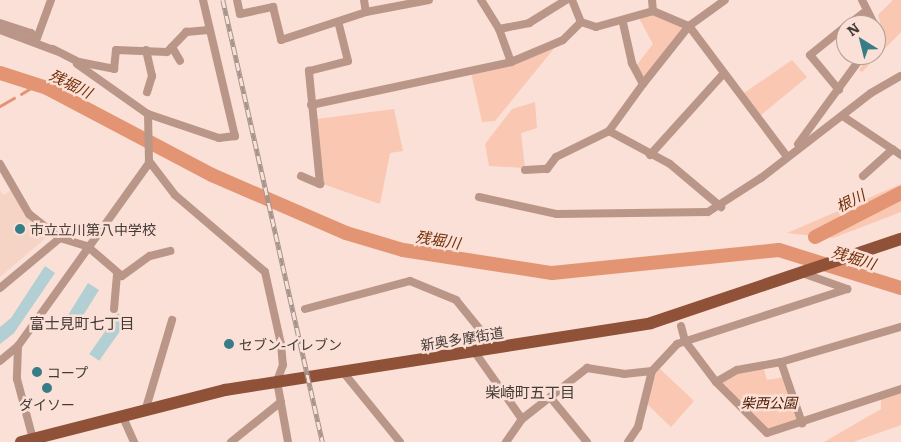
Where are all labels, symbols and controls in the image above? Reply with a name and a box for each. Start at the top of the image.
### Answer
north arrow [836,15,886,65]
text: N [842,17,863,40]
water label: 残堀川 [47,65,95,101]
water label: 根川 [833,185,867,215]
place label: 市立立川第八中学校 [30,221,156,237]
marker: 市立立川第八中学校 [14,223,26,235]
water label: 残堀川 [414,227,462,251]
water label: 残堀川 [830,242,878,272]
district label: 富士見町七丁目 [30,314,134,332]
street label: 新奥多摩街道 [419,323,505,353]
place label: セブン-イレブン [239,336,342,352]
marker: セブン-イレブン [223,338,235,350]
place label: コープ [47,364,89,380]
marker: コープ [31,366,43,378]
marker: ダイソー [41,382,53,394]
district label: 柴崎町五丁目 [485,383,575,401]
park label: 柴西公園 [741,394,797,410]
place label: ダイソー [19,396,75,412]

